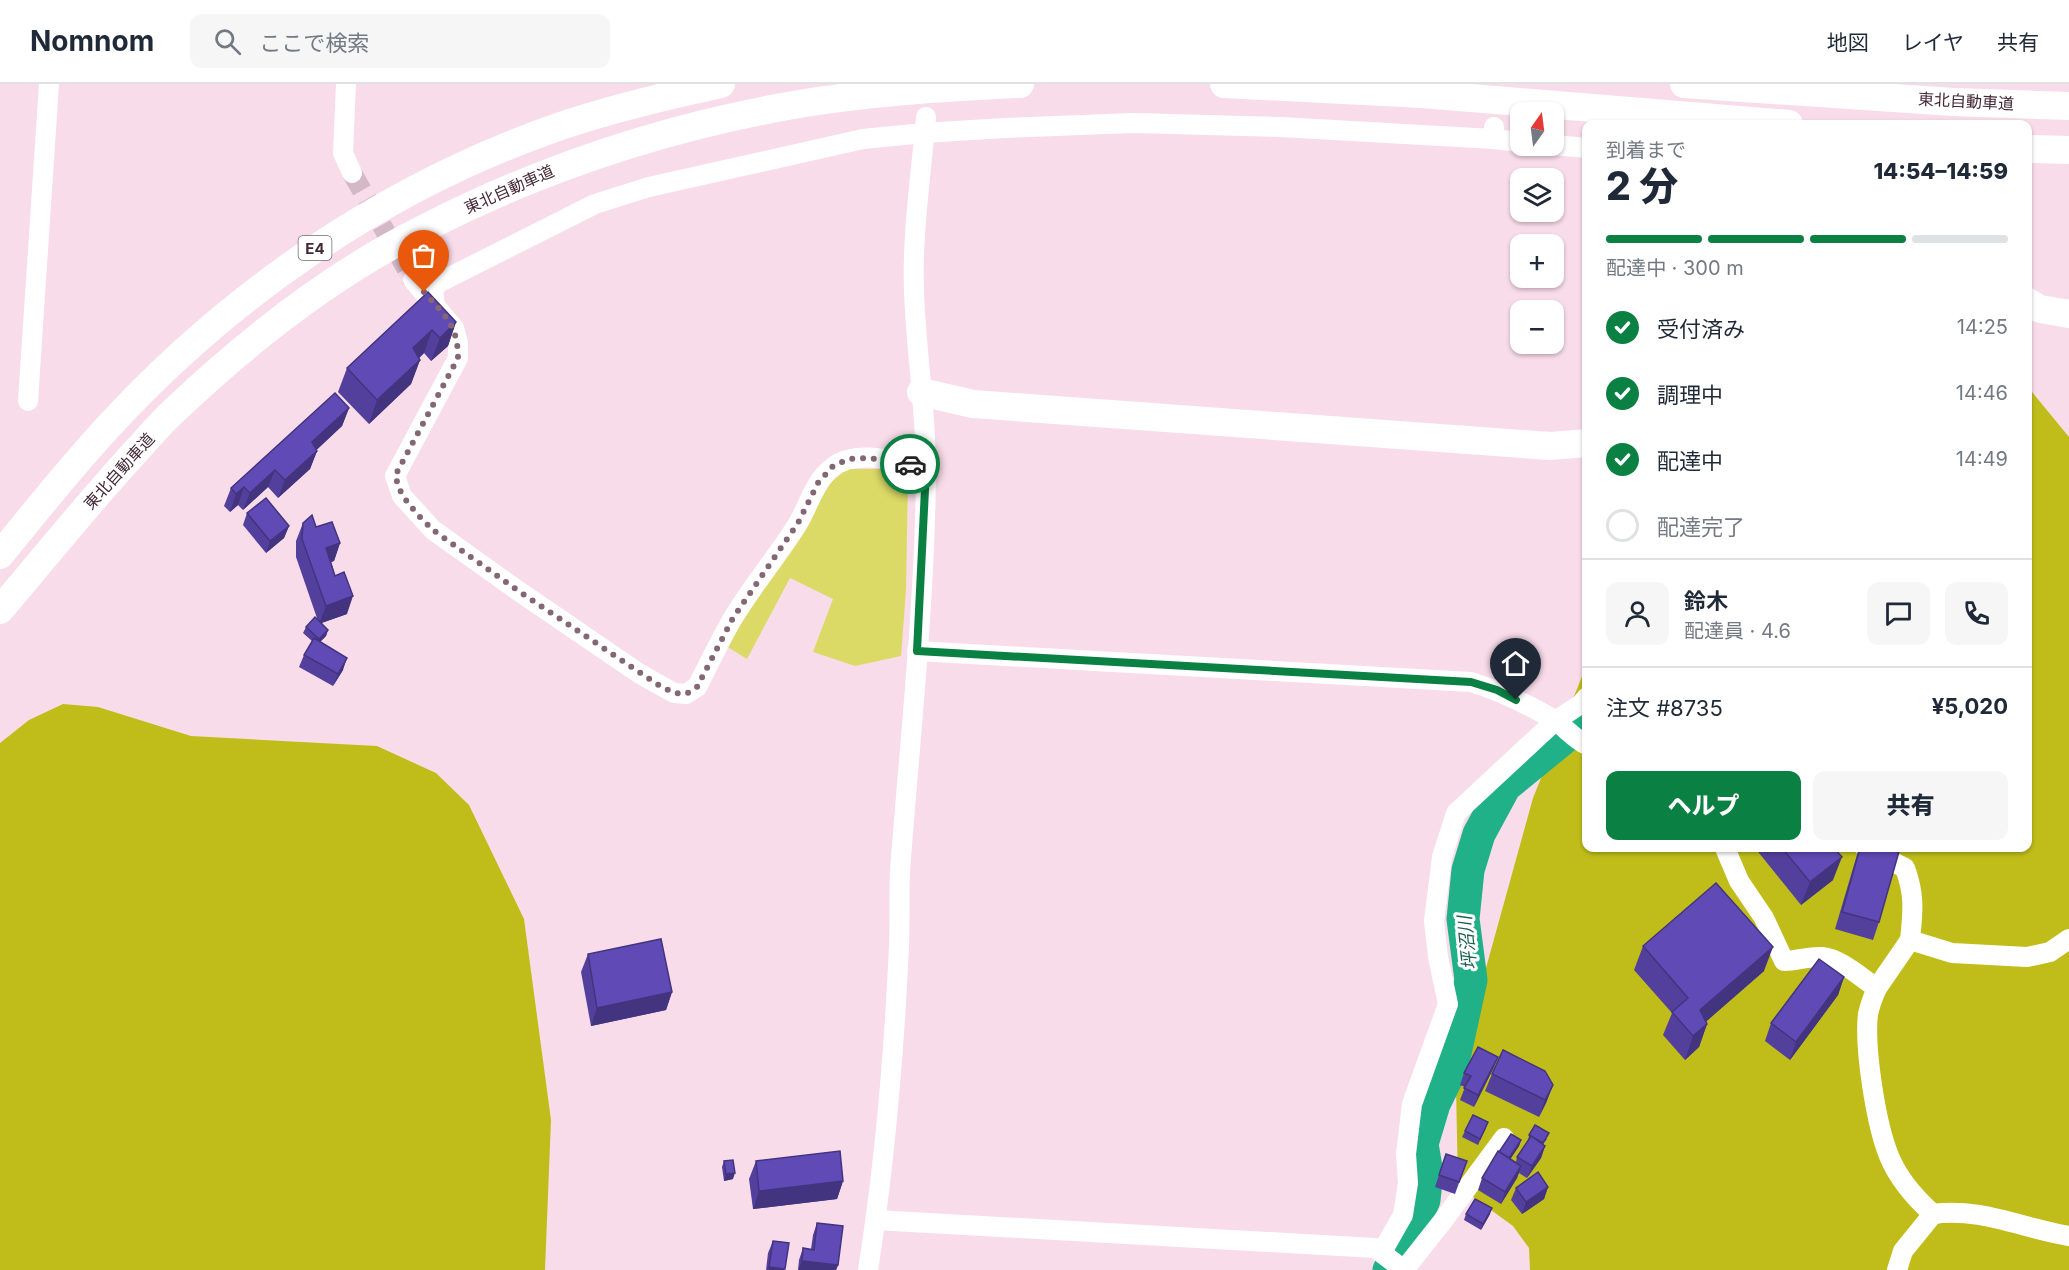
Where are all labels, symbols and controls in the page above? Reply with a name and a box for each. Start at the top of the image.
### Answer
search box [190,14,610,68]
text: Nomnom [30,24,154,58]
icon: search [211,25,244,58]
text: ここで検索 [259,30,369,56]
text: 地図 [1827,30,1869,55]
text: レイヤ [1902,30,1964,55]
text: 共有 [1997,30,2039,55]
street label: 東北自動車道 [1918,89,2014,113]
north arrow [1510,102,1564,156]
map controls [1510,102,1564,354]
text: 到着まで [1606,138,1686,162]
text: 14:54–14:59 [1873,158,2008,184]
street label: 東北自動車道 [461,160,557,218]
text: 2 分 [1606,162,1678,209]
button: layers [1510,168,1564,222]
pin [398,230,449,292]
button: + [1510,234,1564,288]
road number: E4 [298,236,332,260]
icon: bag [407,239,440,272]
text: 配達中 · 300 m [1606,256,1744,280]
button: − [1510,300,1564,354]
icon: check [1606,311,1639,344]
text: 14:25 [1957,315,2008,339]
text: 受付済み [1657,316,1745,342]
icon: check [1606,377,1639,410]
text: 14:46 [1956,381,2008,405]
text: 調理中 [1657,382,1723,408]
street label: 東北自動車道 [79,429,159,513]
courier [880,434,940,494]
icon: check [1606,443,1639,476]
text: 14:49 [1956,447,2008,471]
icon: car [894,448,927,481]
text: 配達中 [1657,448,1723,474]
text: 配達完了 [1657,514,1745,540]
button: person [1606,582,1669,645]
button: chat [1867,582,1930,645]
button: phone [1945,582,2008,645]
text: 鈴木 [1684,588,1728,614]
text: 配達員 · 4.6 [1684,619,1791,643]
pin [1490,638,1541,700]
icon: home [1499,647,1532,680]
text: ¥5,020 [1932,693,2008,719]
text: 注文 #8735 [1606,695,1723,721]
button: ヘルプ [1606,771,1801,840]
button: 共有 [1813,771,2008,840]
water label: 坪沼川 [1454,913,1480,971]

